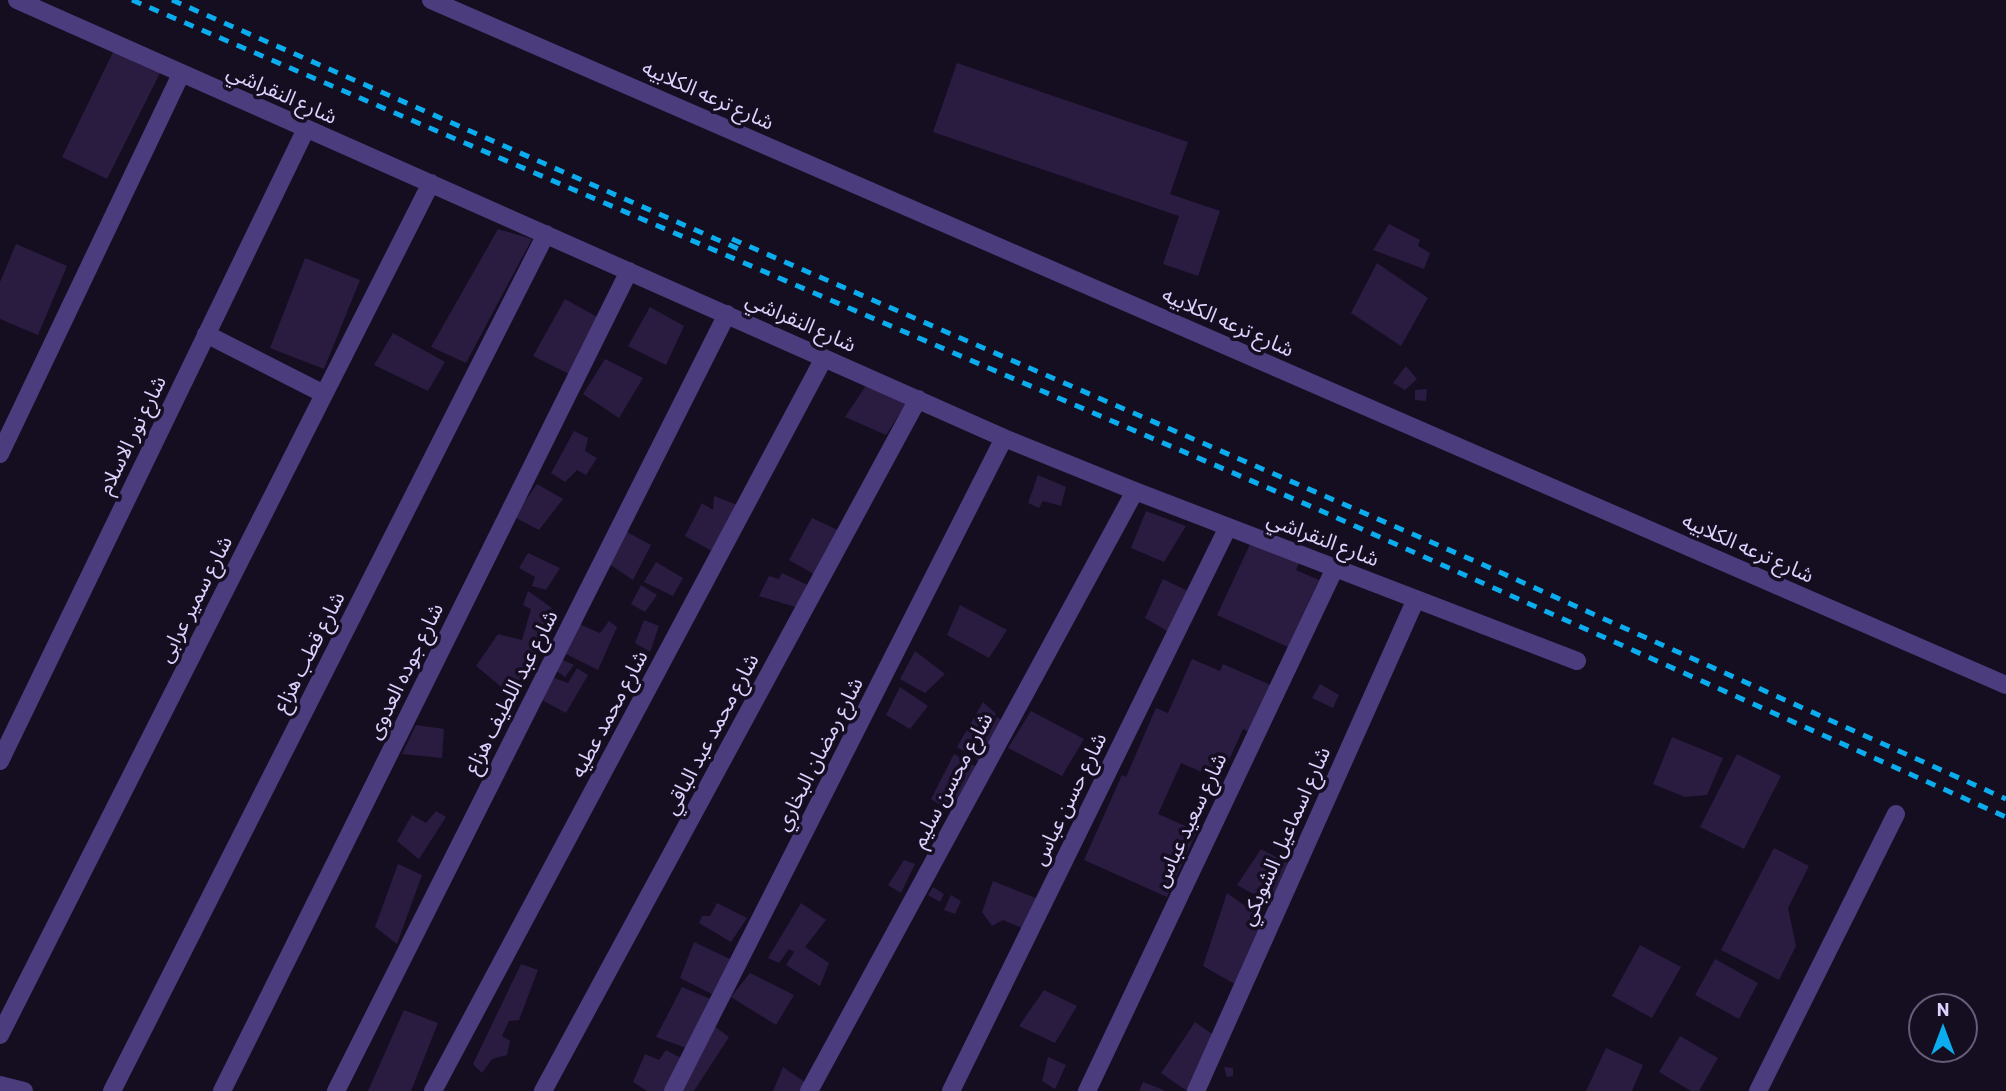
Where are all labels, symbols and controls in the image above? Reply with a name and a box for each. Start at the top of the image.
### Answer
street label: شارع ترعه الكلابيه [638,55,778,135]
street label: شارع النقراشي [223,59,341,129]
street label: شارع ترعه الكلابيه [1158,282,1298,362]
street label: شارع النقراشي [742,287,860,357]
street label: شارع نور الاسلام [92,371,172,499]
street label: شارع النقراشي [1263,506,1383,572]
street label: شارع ترعه الكلابيه [1678,508,1818,588]
street label: شارع سمير عرابى [152,532,238,666]
street label: شارع قطب هزاع [268,587,350,717]
street label: شارع جوده العدوى [361,599,449,743]
street label: شارع عبد اللطيف هزاع [459,606,563,778]
street label: شارع محمد عطيه [565,646,653,782]
street label: شارع محمد عبد الباقي [658,649,764,819]
street label: شارع رمضان البخاري [770,673,868,835]
street label: شارع محسن سليم [906,708,998,852]
street label: شارع حسن عباس [1026,729,1112,869]
street label: شارع اسماعيل الشوبكي [1234,743,1336,929]
street label: شارع سعيد عباس [1148,749,1232,891]
north arrow [1908,993,1978,1063]
text: N [1937,997,1949,1020]

